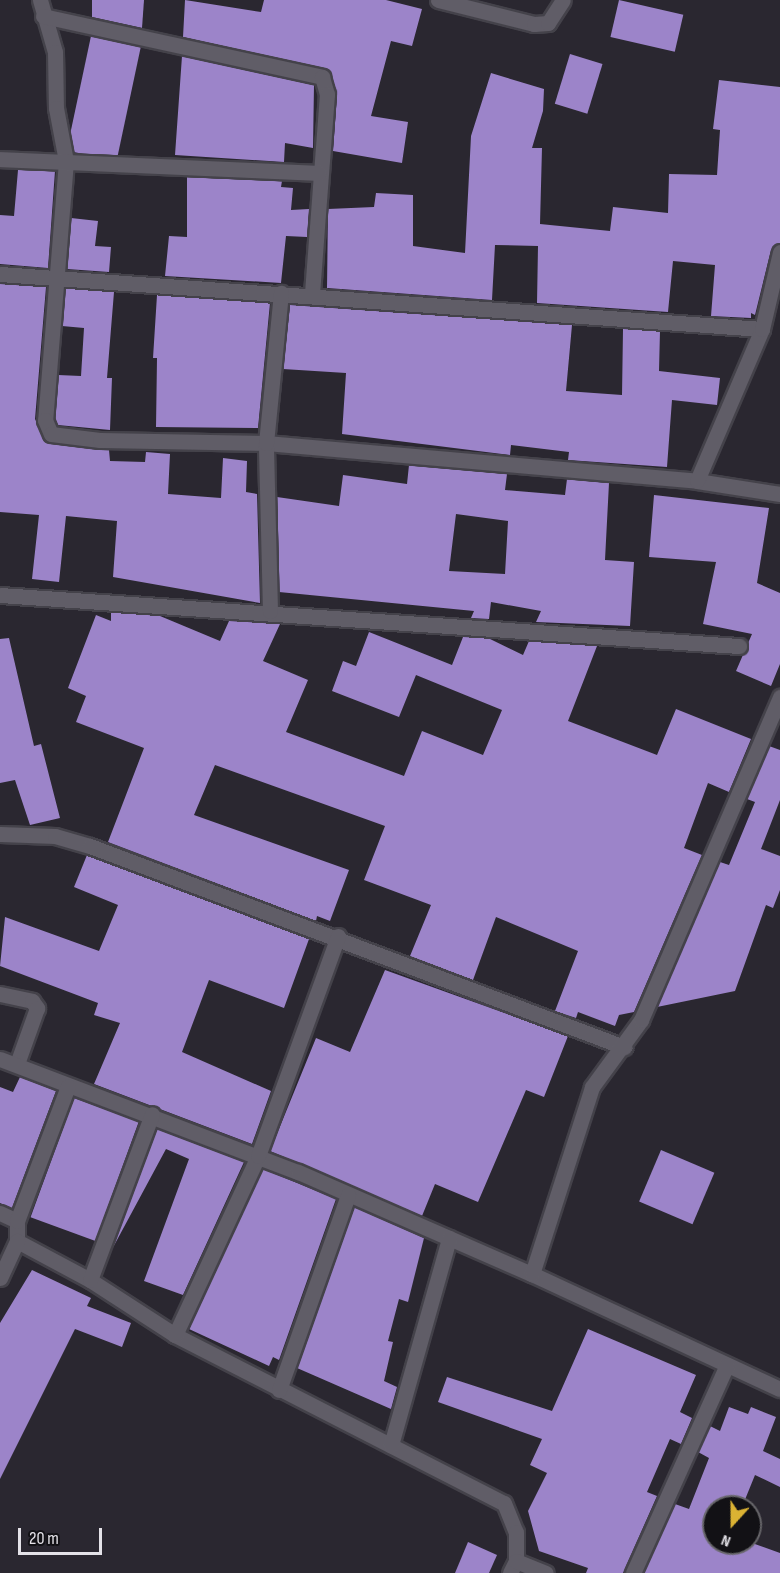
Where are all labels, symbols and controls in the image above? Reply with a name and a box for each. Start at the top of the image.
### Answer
north arrow [702,1495,762,1555]
scale bar [21,1516,105,1554]
text: 20 m [29,1528,59,1549]
text: N [719,1530,733,1551]

